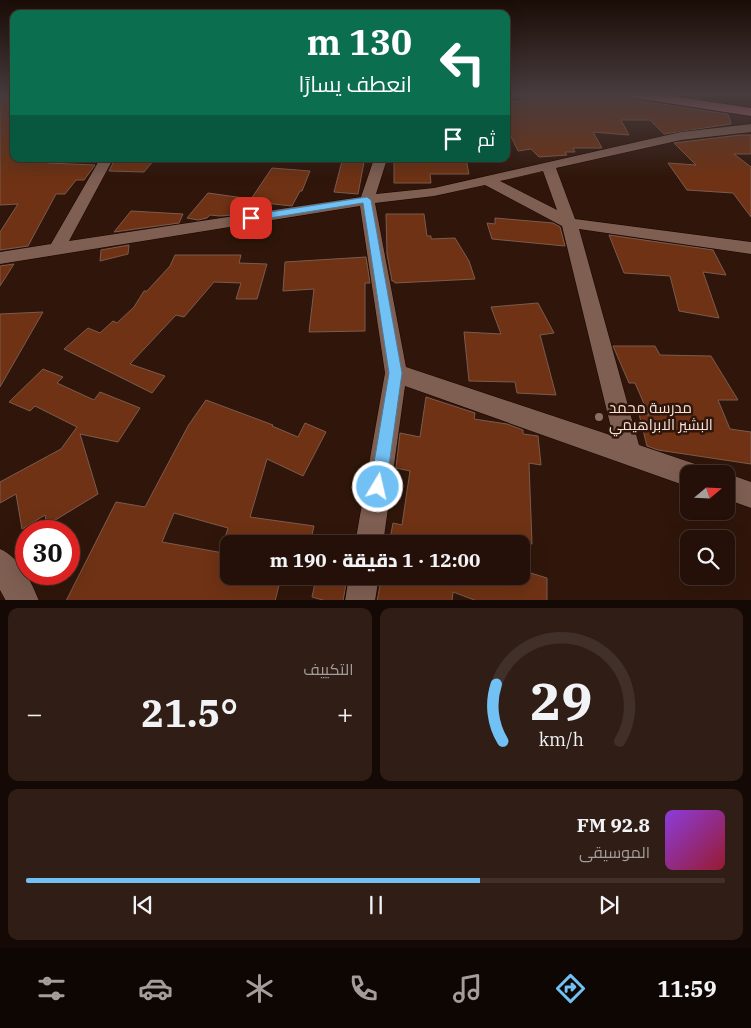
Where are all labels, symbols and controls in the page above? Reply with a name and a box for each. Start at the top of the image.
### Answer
text: 130 m [307,19,412,65]
icon: left [430,30,495,95]
text: انعطف يسارًا [298,69,412,98]
icon: arrive [439,125,467,153]
text: ثم [477,127,495,151]
pin [230,197,272,239]
icon: arrive [237,204,265,232]
place label: مدرسة محمد البشير الابراهيمي [609,398,713,437]
marker: مدرسة محمد البشير الابراهيمي [593,411,605,423]
position arrow [351,460,403,512]
north arrow [680,465,735,520]
map controls [680,465,735,585]
speed limit sign: 30 [15,520,80,585]
button: search [680,530,735,585]
text: 12:00 · 1 دقيقة · 190 m [270,548,480,572]
text: التكييف [303,659,354,679]
text: 29 [530,667,592,734]
text: 21.5° [141,688,238,737]
text: − [26,695,43,732]
text: + [337,695,353,732]
text: km/h [539,728,584,751]
text: 92.8 FM [577,813,650,837]
text: الموسيقى [579,842,650,862]
icon: previous [129,891,157,919]
icon: pause [362,891,390,919]
icon: next [595,891,623,919]
icon: filters [34,971,69,1006]
icon: car [138,971,173,1006]
icon: climate [242,971,277,1006]
icon: phone [346,971,381,1006]
icon: music [450,971,485,1006]
icon: directions [553,971,588,1006]
text: 11:59 [657,974,717,1003]

